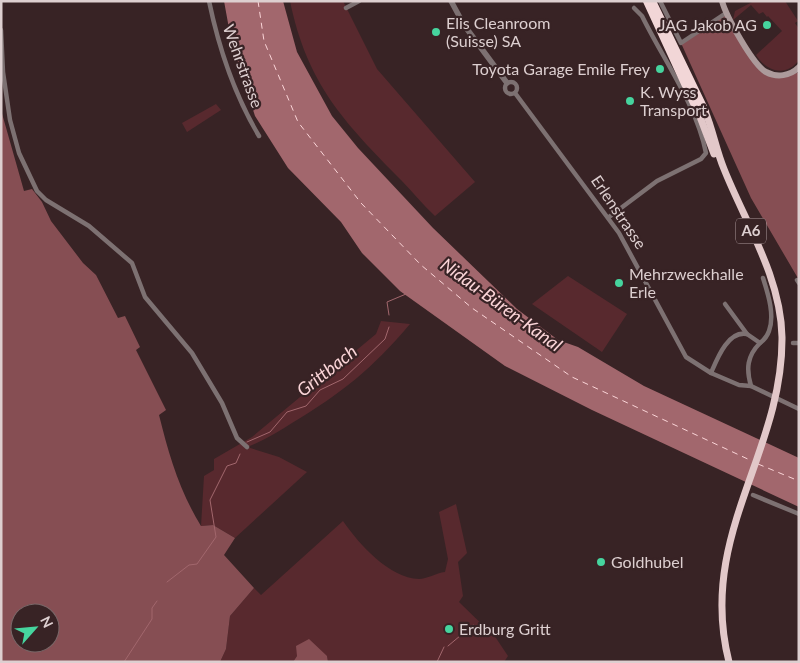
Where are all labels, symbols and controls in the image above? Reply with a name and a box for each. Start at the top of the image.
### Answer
place label: Elis Cleanroom (Suisse) SA [446,13,550,50]
place label: JAG Jakob AG [659,15,757,34]
marker: JAG Jakob AG [761,19,773,31]
street label: Wehrstrasse [220,21,267,110]
marker: Elis Cleanroom (Suisse) SA [430,26,442,38]
place label: Toyota Garage Emile Frey [472,59,651,78]
marker: Toyota Garage Emile Frey [654,63,666,75]
place label: K. Wyss Transport [640,82,707,119]
marker: K. Wyss Transport [624,95,636,107]
street label: Erlenstrasse [588,171,651,252]
road number: A6 [736,218,766,244]
water label: Nidau-Büren-Kanal [437,253,567,356]
place label: Mehrzweckhalle Erle [629,264,744,301]
marker: Mehrzweckhalle Erle [613,277,625,289]
water label: Grittbach [292,340,361,401]
place label: Goldhubel [611,552,683,571]
marker: Goldhubel [595,556,607,568]
north arrow [10,603,60,653]
text: N [37,613,57,631]
place label: Erdburg Gritt [459,619,551,638]
marker: Erdburg Gritt [443,623,455,635]

